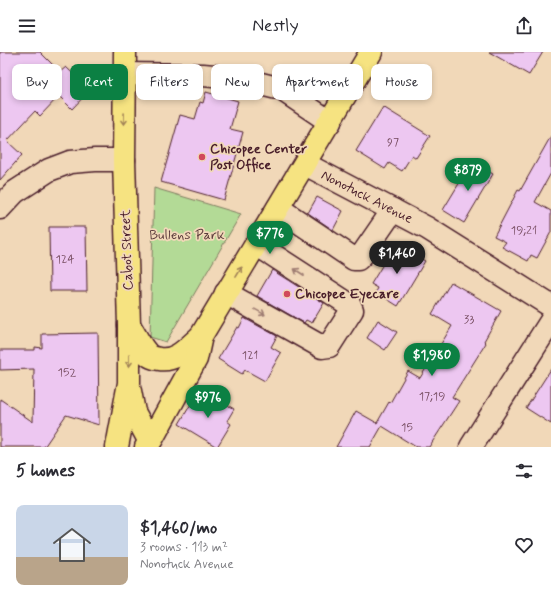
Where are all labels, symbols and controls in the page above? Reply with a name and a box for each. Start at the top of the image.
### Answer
text: Nestly [252,14,299,38]
icon: menu [16,15,38,37]
icon: share [513,15,535,37]
chip: Buy [12,64,62,100]
chip: Rent [70,64,128,100]
chip: Filters [136,64,203,100]
chip: New [211,64,264,100]
chip: Apartment [272,64,363,100]
chip: House [371,64,432,100]
one-way arrow [120,112,128,125]
house number: 97 [387,135,399,151]
place label: Chicopee Center Post Office [210,140,307,174]
marker: Chicopee Center Post Office [197,152,207,162]
pin: $879 [444,158,492,192]
text: $879 [454,162,482,179]
street label: Nonotuck Avenue [318,166,416,228]
street label: Cabot Street [117,209,137,291]
pin: $776 [246,221,294,255]
house number: 19;21 [511,223,537,239]
text: $776 [256,225,284,242]
park label: Bullens Park [149,226,225,244]
pin: $1,460 [364,241,430,275]
text: $1,460 [378,245,416,262]
house number: 124 [56,252,74,268]
one-way arrow [236,266,244,278]
one-way arrow [294,268,305,276]
place label: Chicopee Eyecare [295,285,399,303]
marker: Chicopee Eyecare [282,289,292,299]
one-way arrow [254,309,266,317]
house number: 33 [464,312,474,328]
pin: $1,980 [399,343,465,377]
text: $1,980 [413,347,451,364]
house number: 121 [242,348,258,364]
one-way arrow [125,354,133,367]
house number: 152 [58,365,76,381]
pin: $976 [184,385,232,419]
text: $976 [195,389,221,406]
house number: 17;19 [419,389,445,405]
house number: 15 [401,420,413,436]
text: 5 homes [16,460,75,482]
icon: filters [513,460,535,482]
text: $1,460/mo [140,517,217,539]
icon: home [48,521,96,569]
icon: heart [513,534,535,556]
text: 3 rooms · 113 m² [140,539,228,556]
text: Nonotuck Avenue [140,556,234,573]

